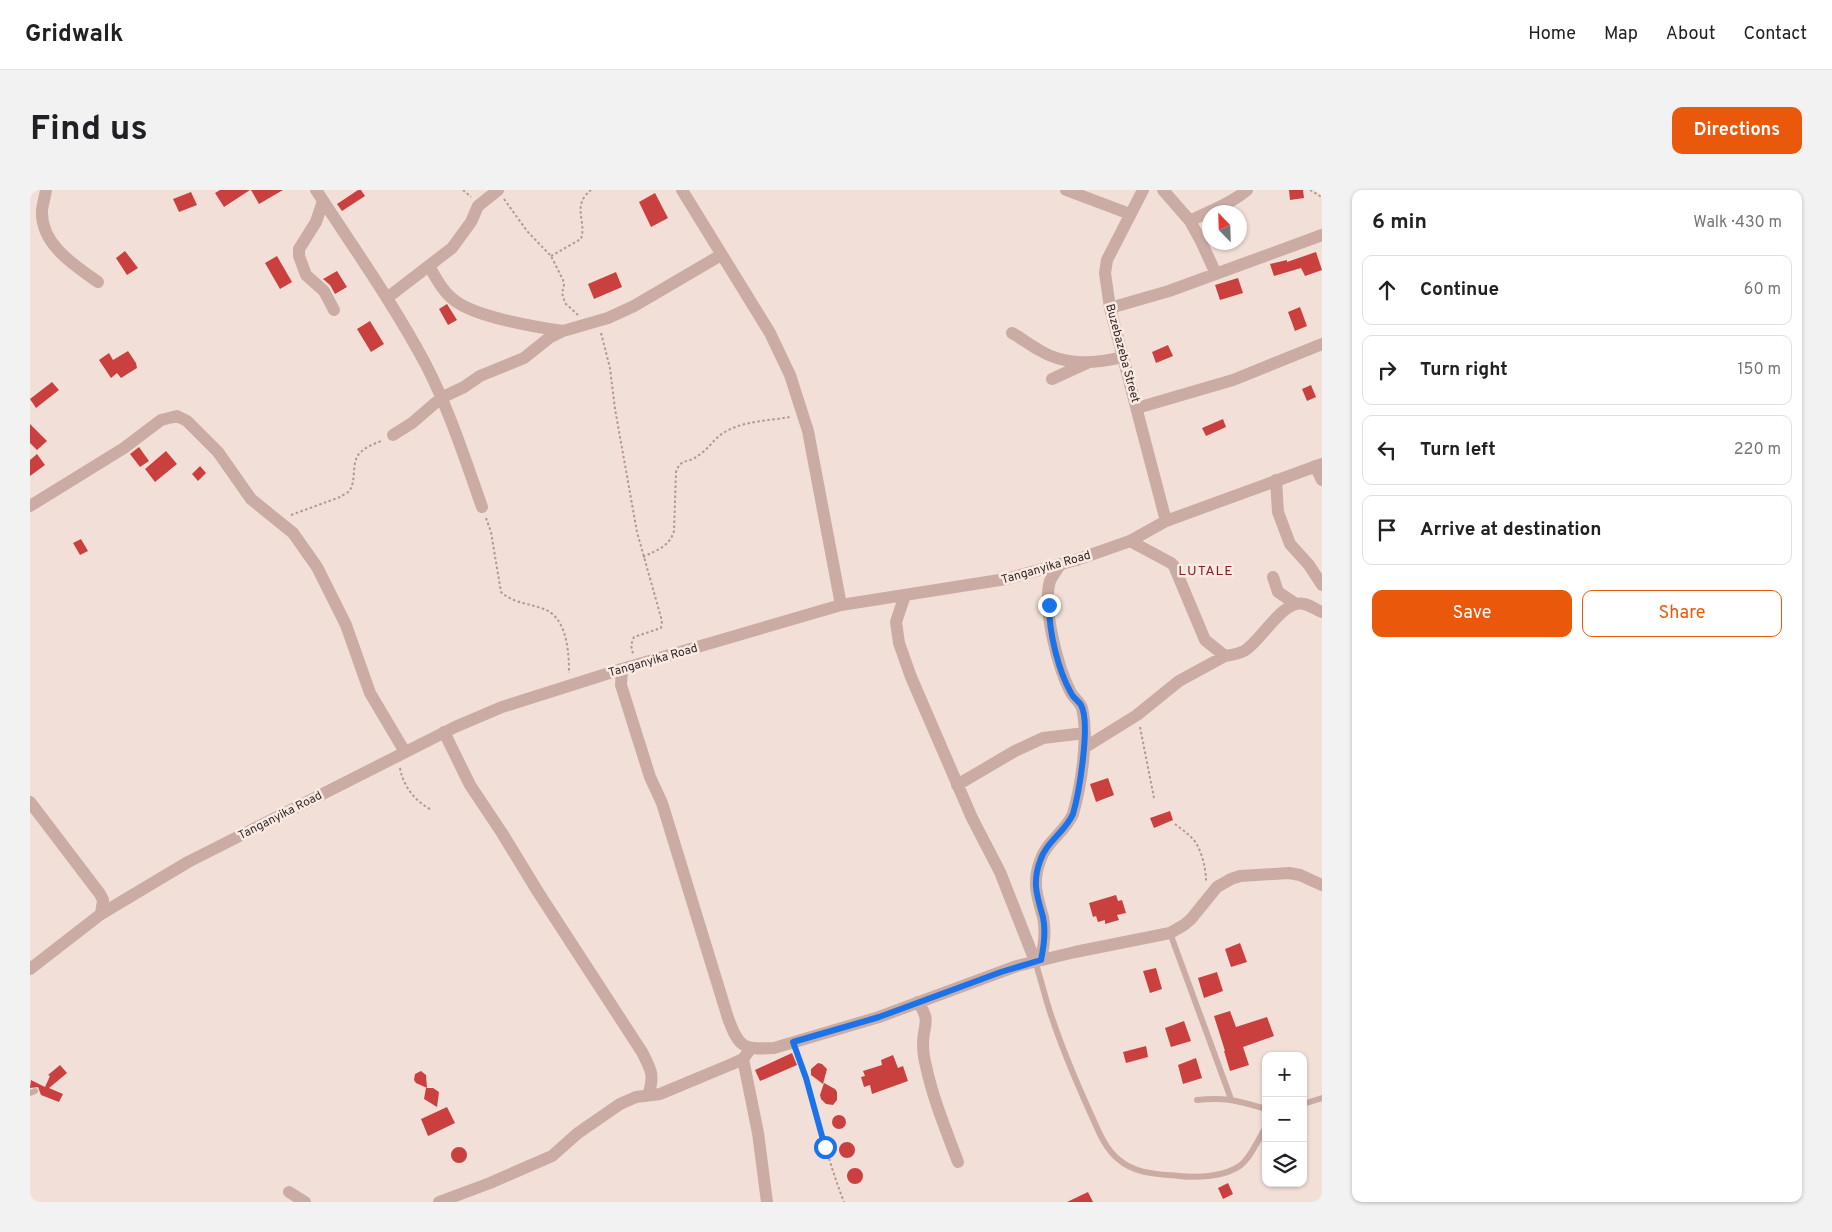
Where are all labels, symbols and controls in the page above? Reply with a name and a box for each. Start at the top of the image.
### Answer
text: Gridwalk [25,20,123,50]
text: Home [1528,23,1576,46]
text: Map [1604,23,1638,46]
text: About [1666,23,1715,46]
text: Contact [1743,23,1807,46]
button: Directions [1672,107,1802,154]
text: Find us [30,108,148,152]
north arrow [1202,205,1247,250]
text: 6 min [1372,209,1427,236]
text: Walk · 430 m [1693,213,1782,233]
icon: ahead [1373,276,1401,304]
text: Continue [1420,278,1499,302]
text: 60 m [1744,280,1781,300]
street label: Buzebazeba Street [1101,302,1143,404]
icon: right [1373,356,1401,384]
text: Turn right [1420,358,1508,382]
text: 150 m [1738,360,1781,380]
icon: left [1373,436,1401,464]
text: Turn left [1420,438,1496,462]
text: 220 m [1734,440,1781,460]
icon: arrive [1373,516,1401,544]
text: Arrive at destination [1420,518,1601,542]
street label: Tanganyika Road [1000,548,1093,588]
district label: LUTALE [1178,563,1234,580]
button: Save [1372,590,1572,637]
button: Share [1582,590,1782,637]
route end [1038,594,1061,617]
street label: Tanganyika Road [607,641,700,681]
street label: Tanganyika Road [236,788,325,844]
map controls [1262,1052,1307,1187]
button: + [1262,1052,1307,1097]
button: − [1262,1097,1307,1142]
route start [814,1136,837,1159]
button: layers [1262,1142,1307,1187]

